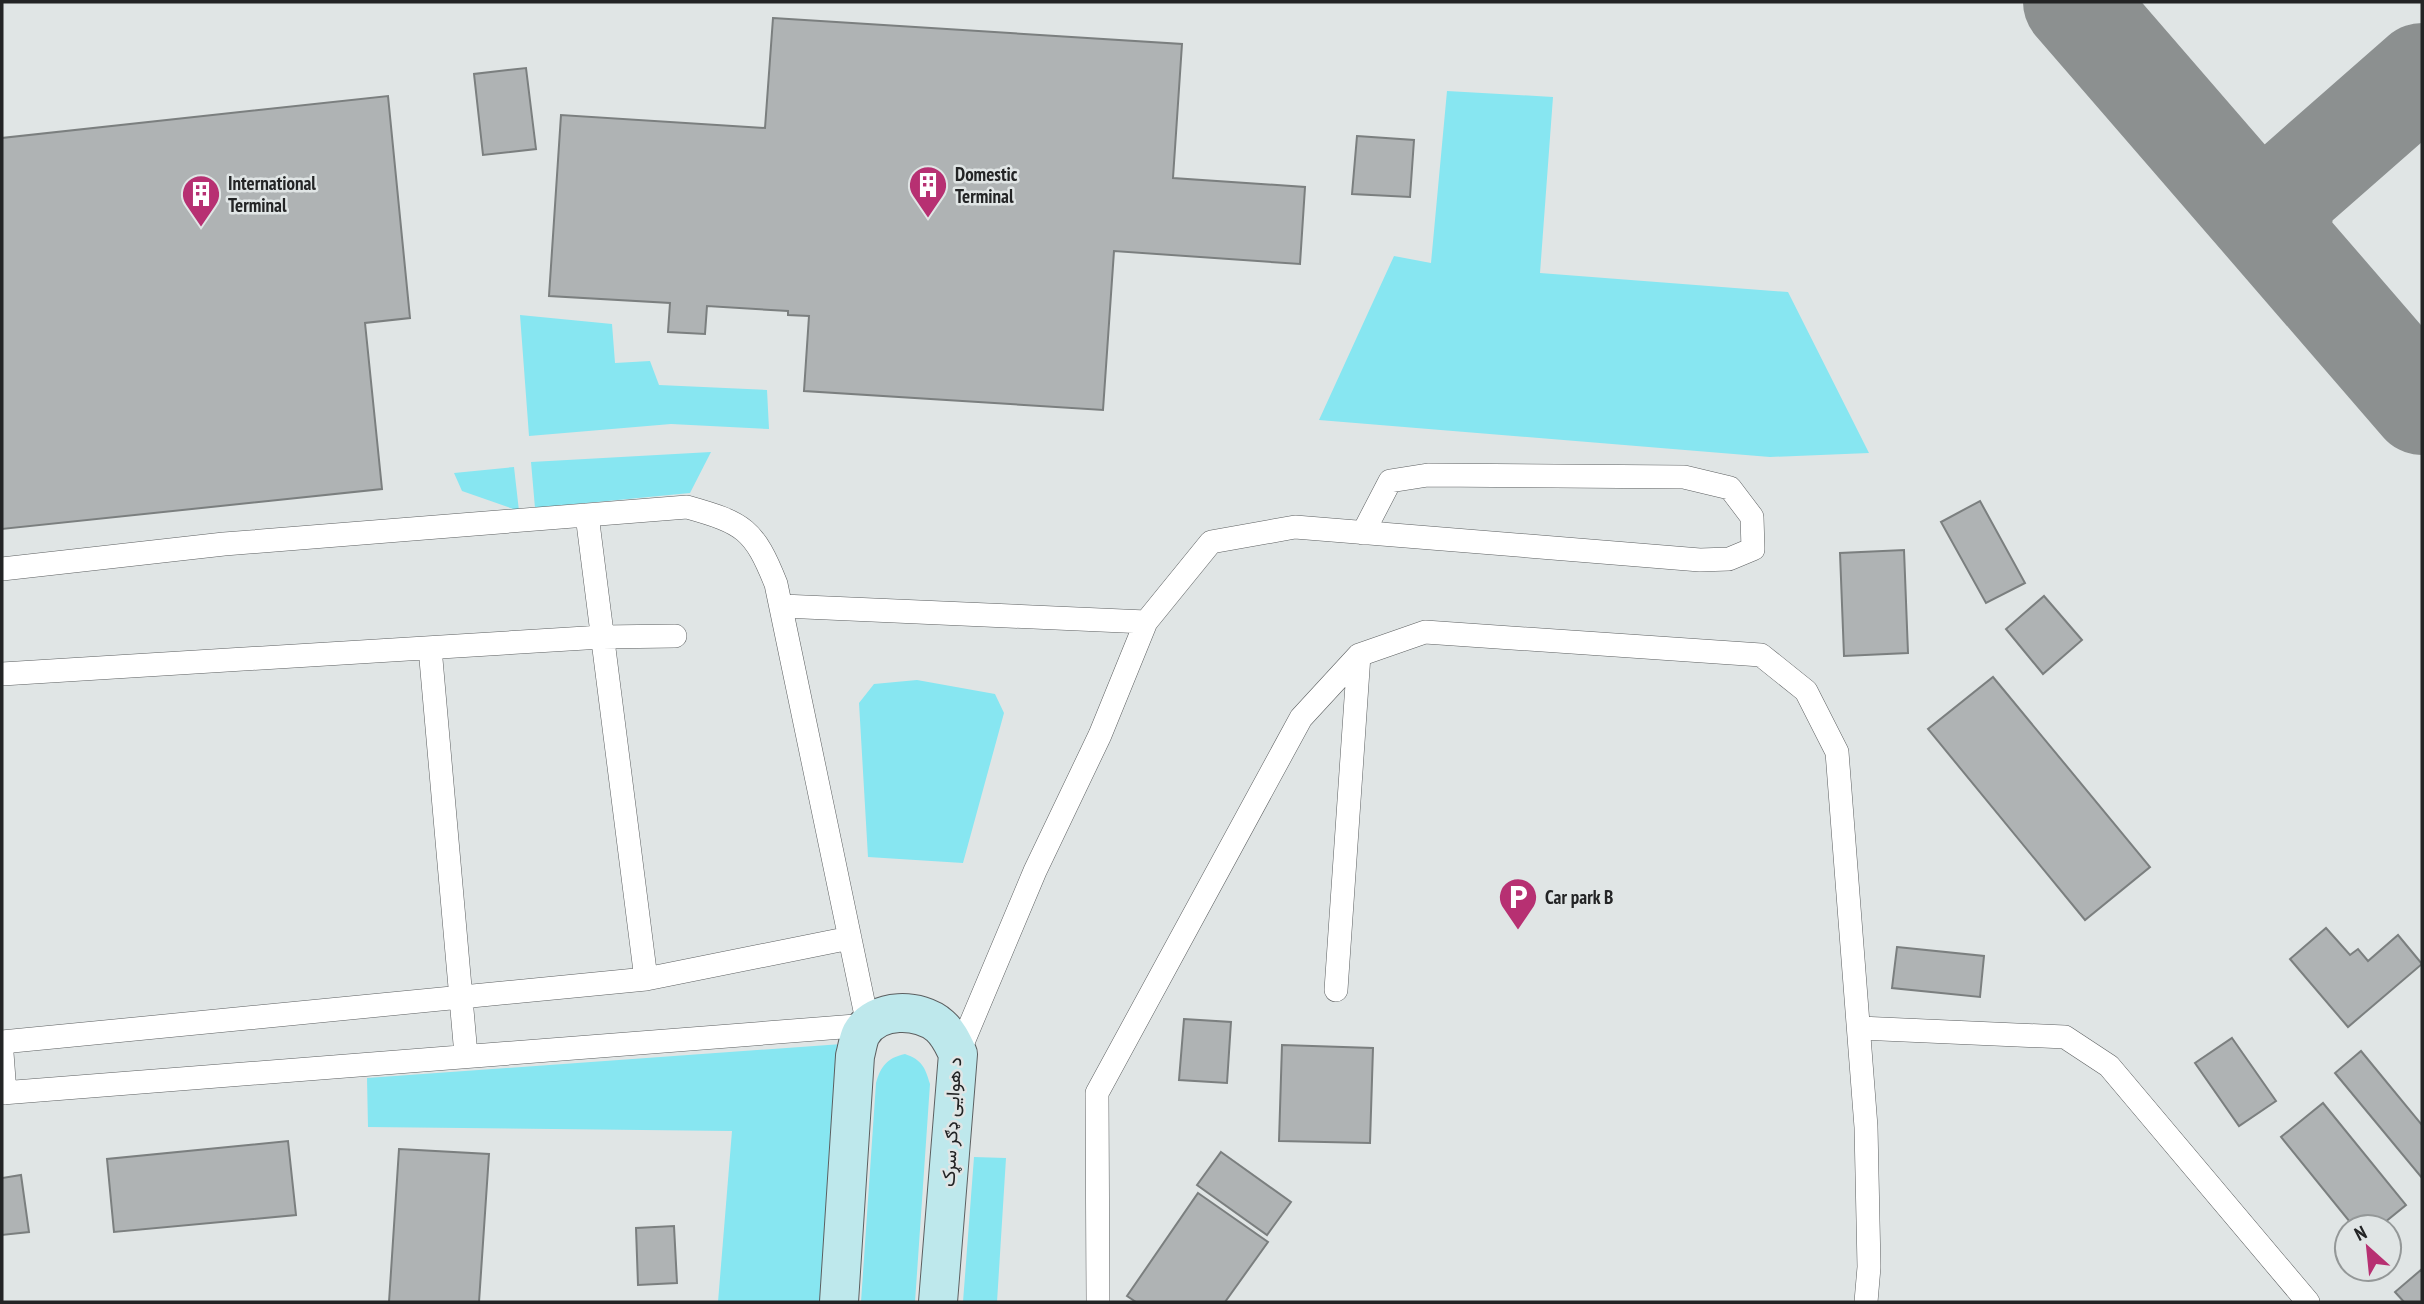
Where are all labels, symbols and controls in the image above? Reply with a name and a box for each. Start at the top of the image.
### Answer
place label: Domestic Terminal [955,162,1018,208]
building icon: Domestic Terminal [907,164,949,219]
place label: International Terminal [228,171,316,217]
building icon: International Terminal [180,173,222,228]
parking icon: Car park B [1497,876,1539,931]
place label: Car park B [1545,885,1613,909]
street label: د هوایی ډګر سړک [936,1056,968,1188]
north arrow [2333,1213,2403,1283]
text: N [2350,1220,2370,1246]

